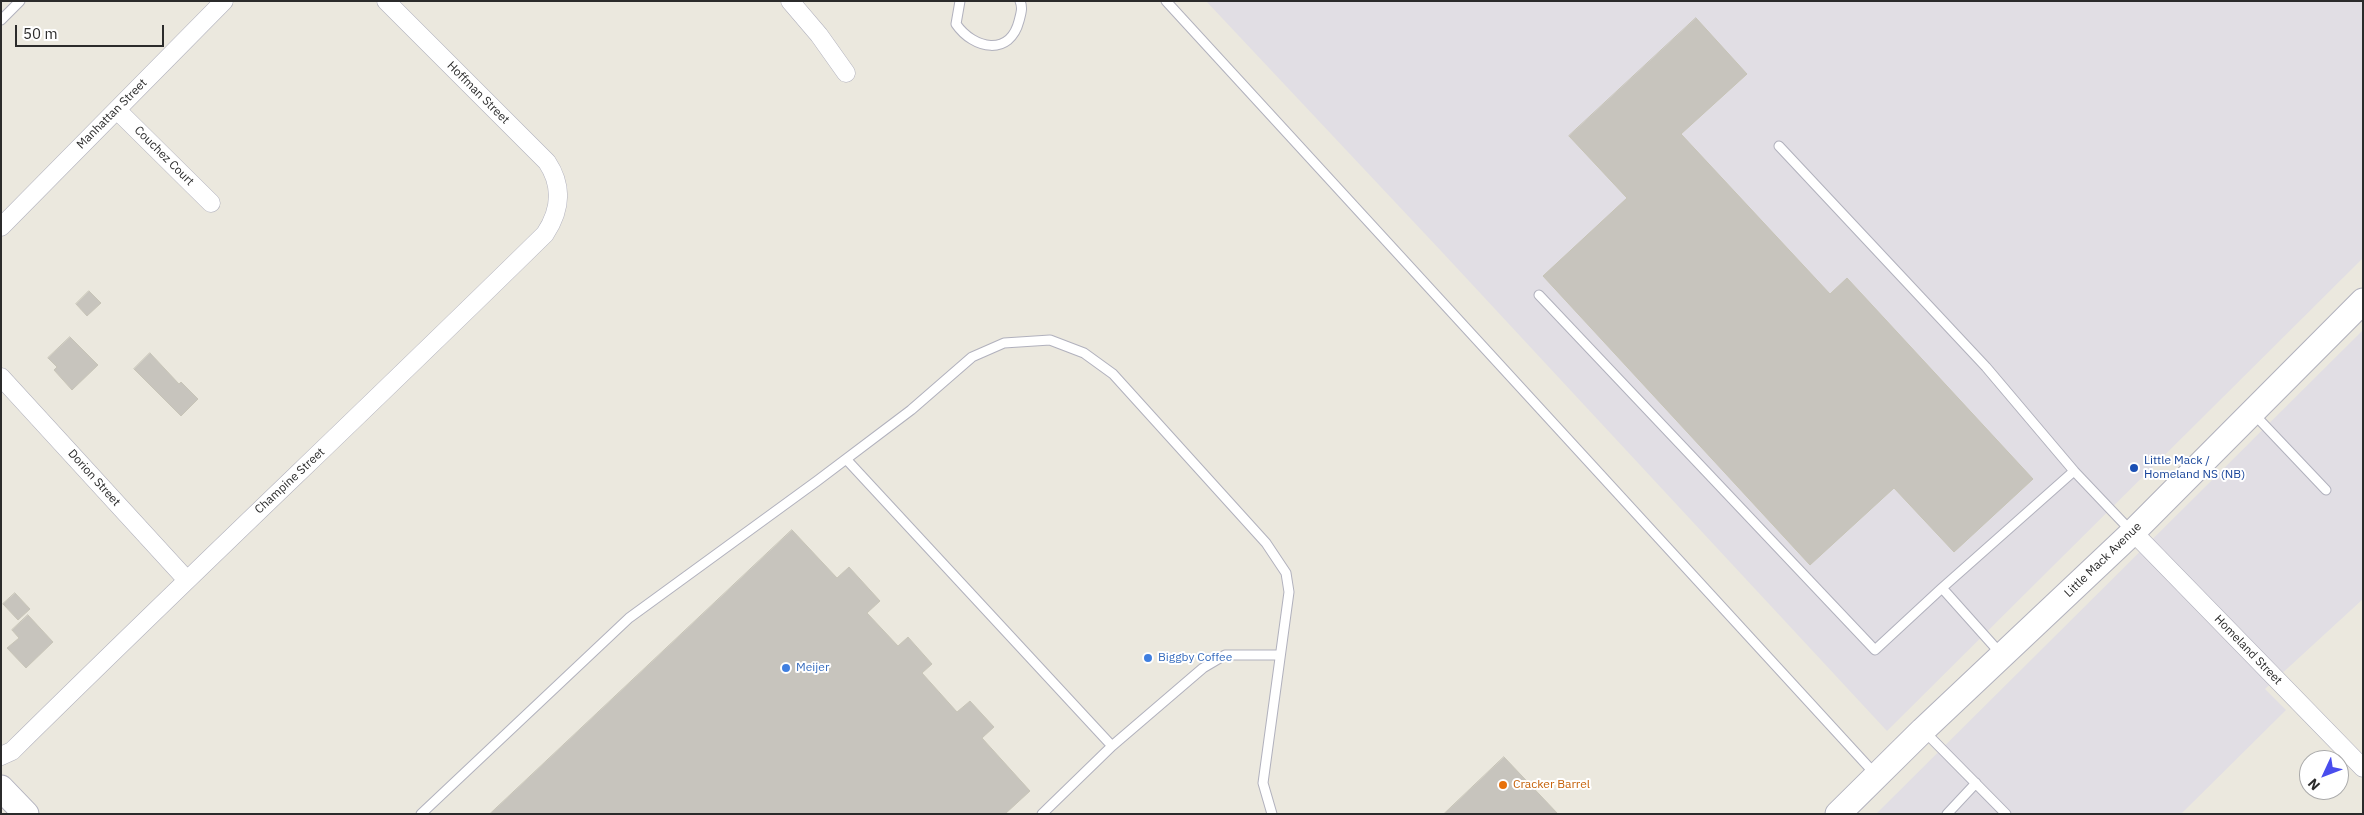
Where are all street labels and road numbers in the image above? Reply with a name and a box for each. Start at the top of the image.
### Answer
street label: Hoffman Street [444,59,512,127]
street label: Manhattan Street [74,76,150,152]
street label: Couchez Court [131,123,197,189]
street label: Champine Street [252,445,328,517]
street label: Dorion Street [65,447,123,509]
street label: Little Mack Avenue [2062,520,2144,600]
street label: Homeland Street [2211,612,2285,688]

